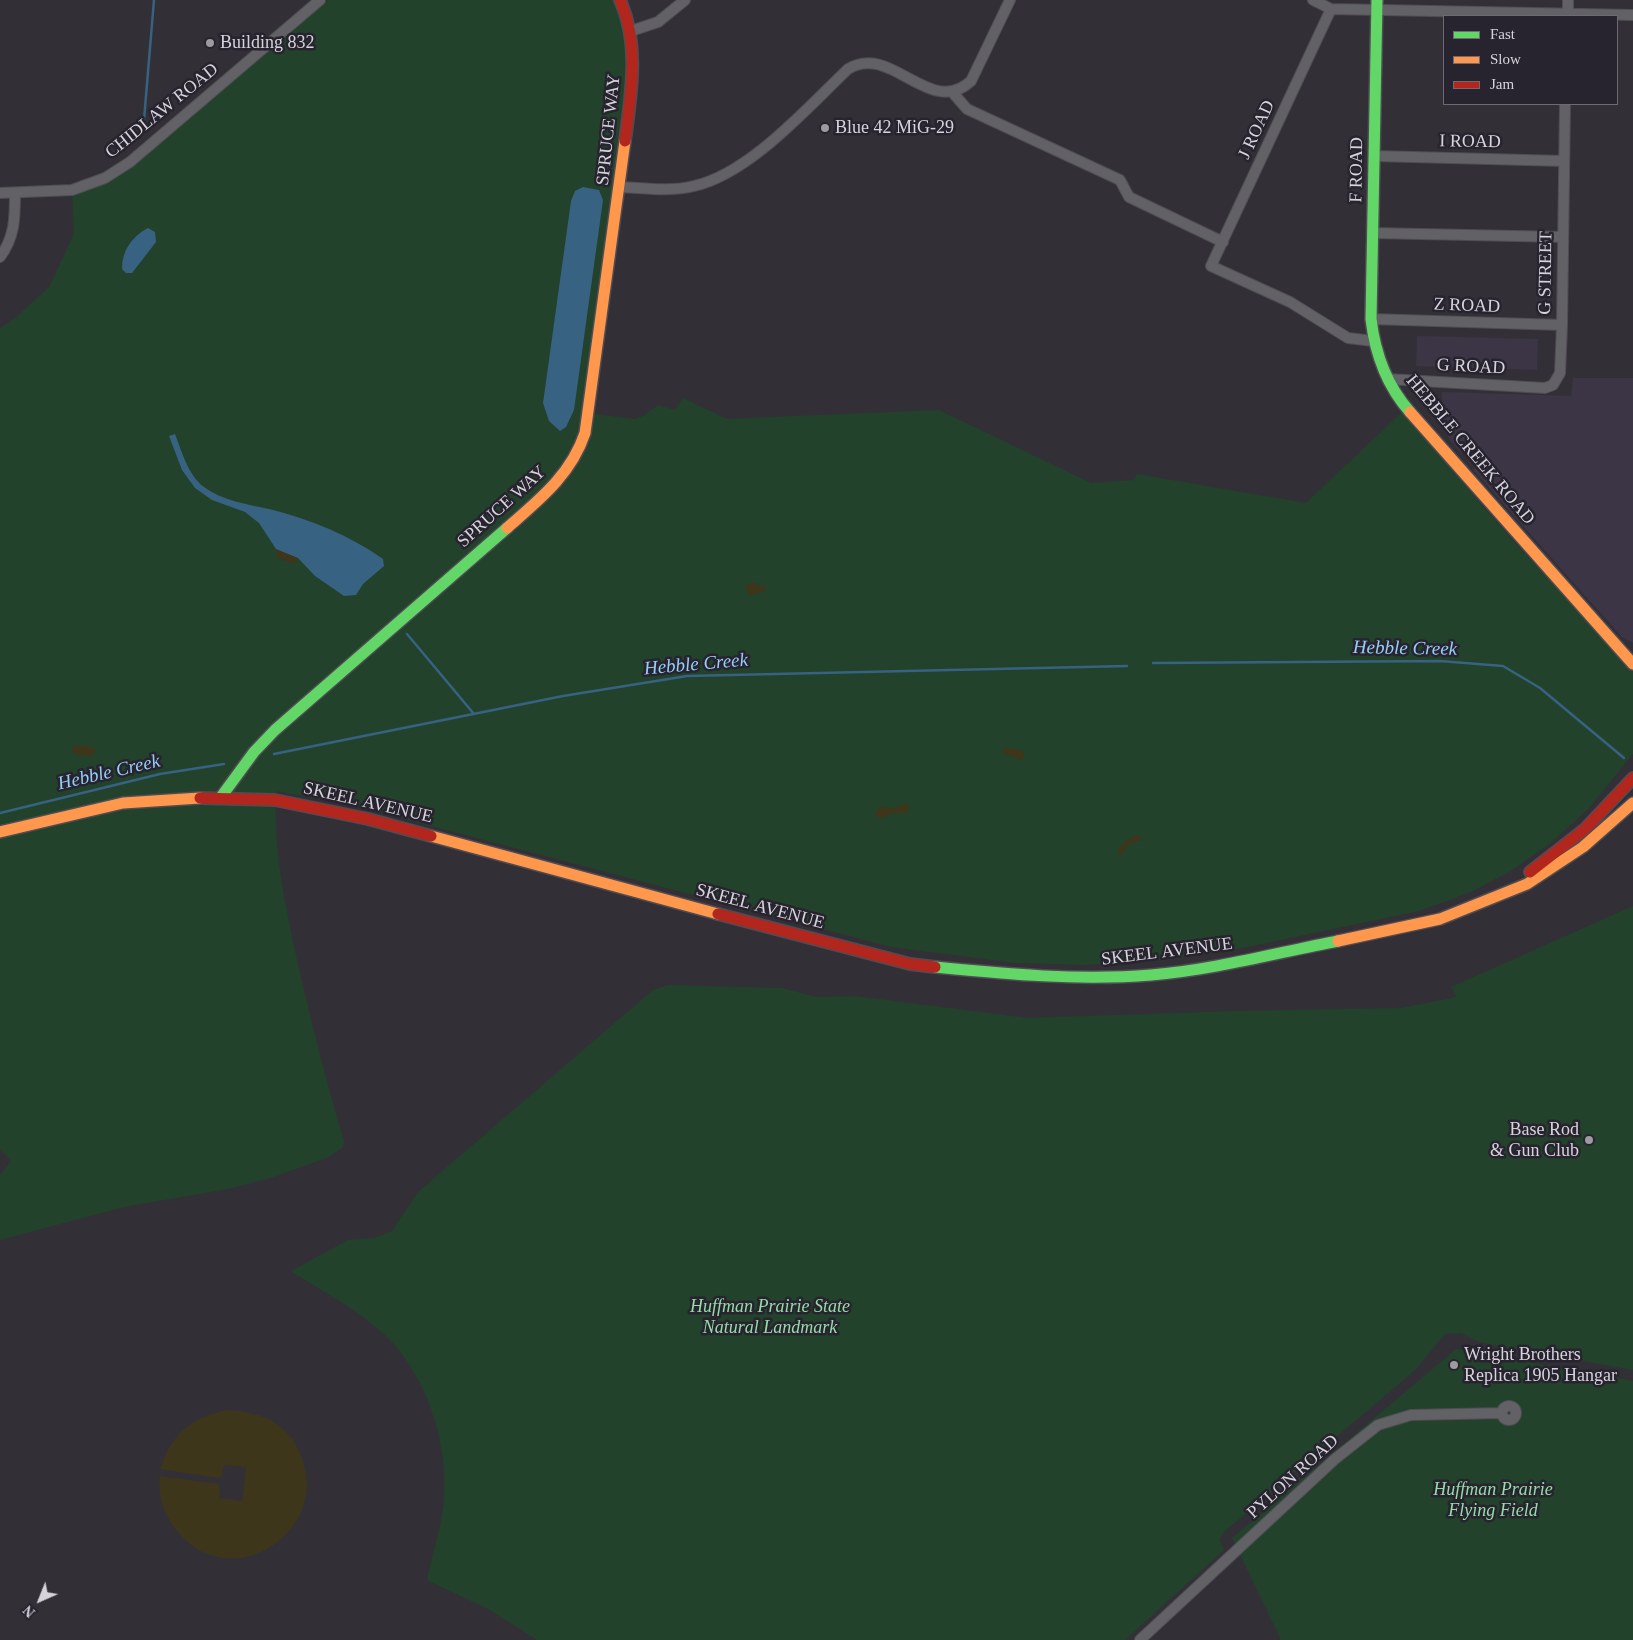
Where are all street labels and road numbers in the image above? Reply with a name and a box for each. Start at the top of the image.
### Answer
street label: CHIDLAW ROAD [101,59,223,163]
street label: SPRUCE WAY [592,73,626,187]
street label: J ROAD [1234,97,1280,163]
street label: I ROAD [1439,131,1501,153]
street label: F ROAD [1346,137,1368,203]
street label: G STREET [1534,231,1558,315]
street label: Z ROAD [1433,294,1501,318]
street label: G ROAD [1436,354,1506,380]
street label: HEBBLE CREEK ROAD [1401,371,1539,529]
street label: SPRUCE WAY [453,462,551,552]
street label: SKEEL AVENUE [301,778,435,828]
street label: SKEEL AVENUE [693,879,827,935]
street label: SKEEL AVENUE [1100,933,1234,971]
street label: PYLON ROAD [1243,1430,1343,1524]

